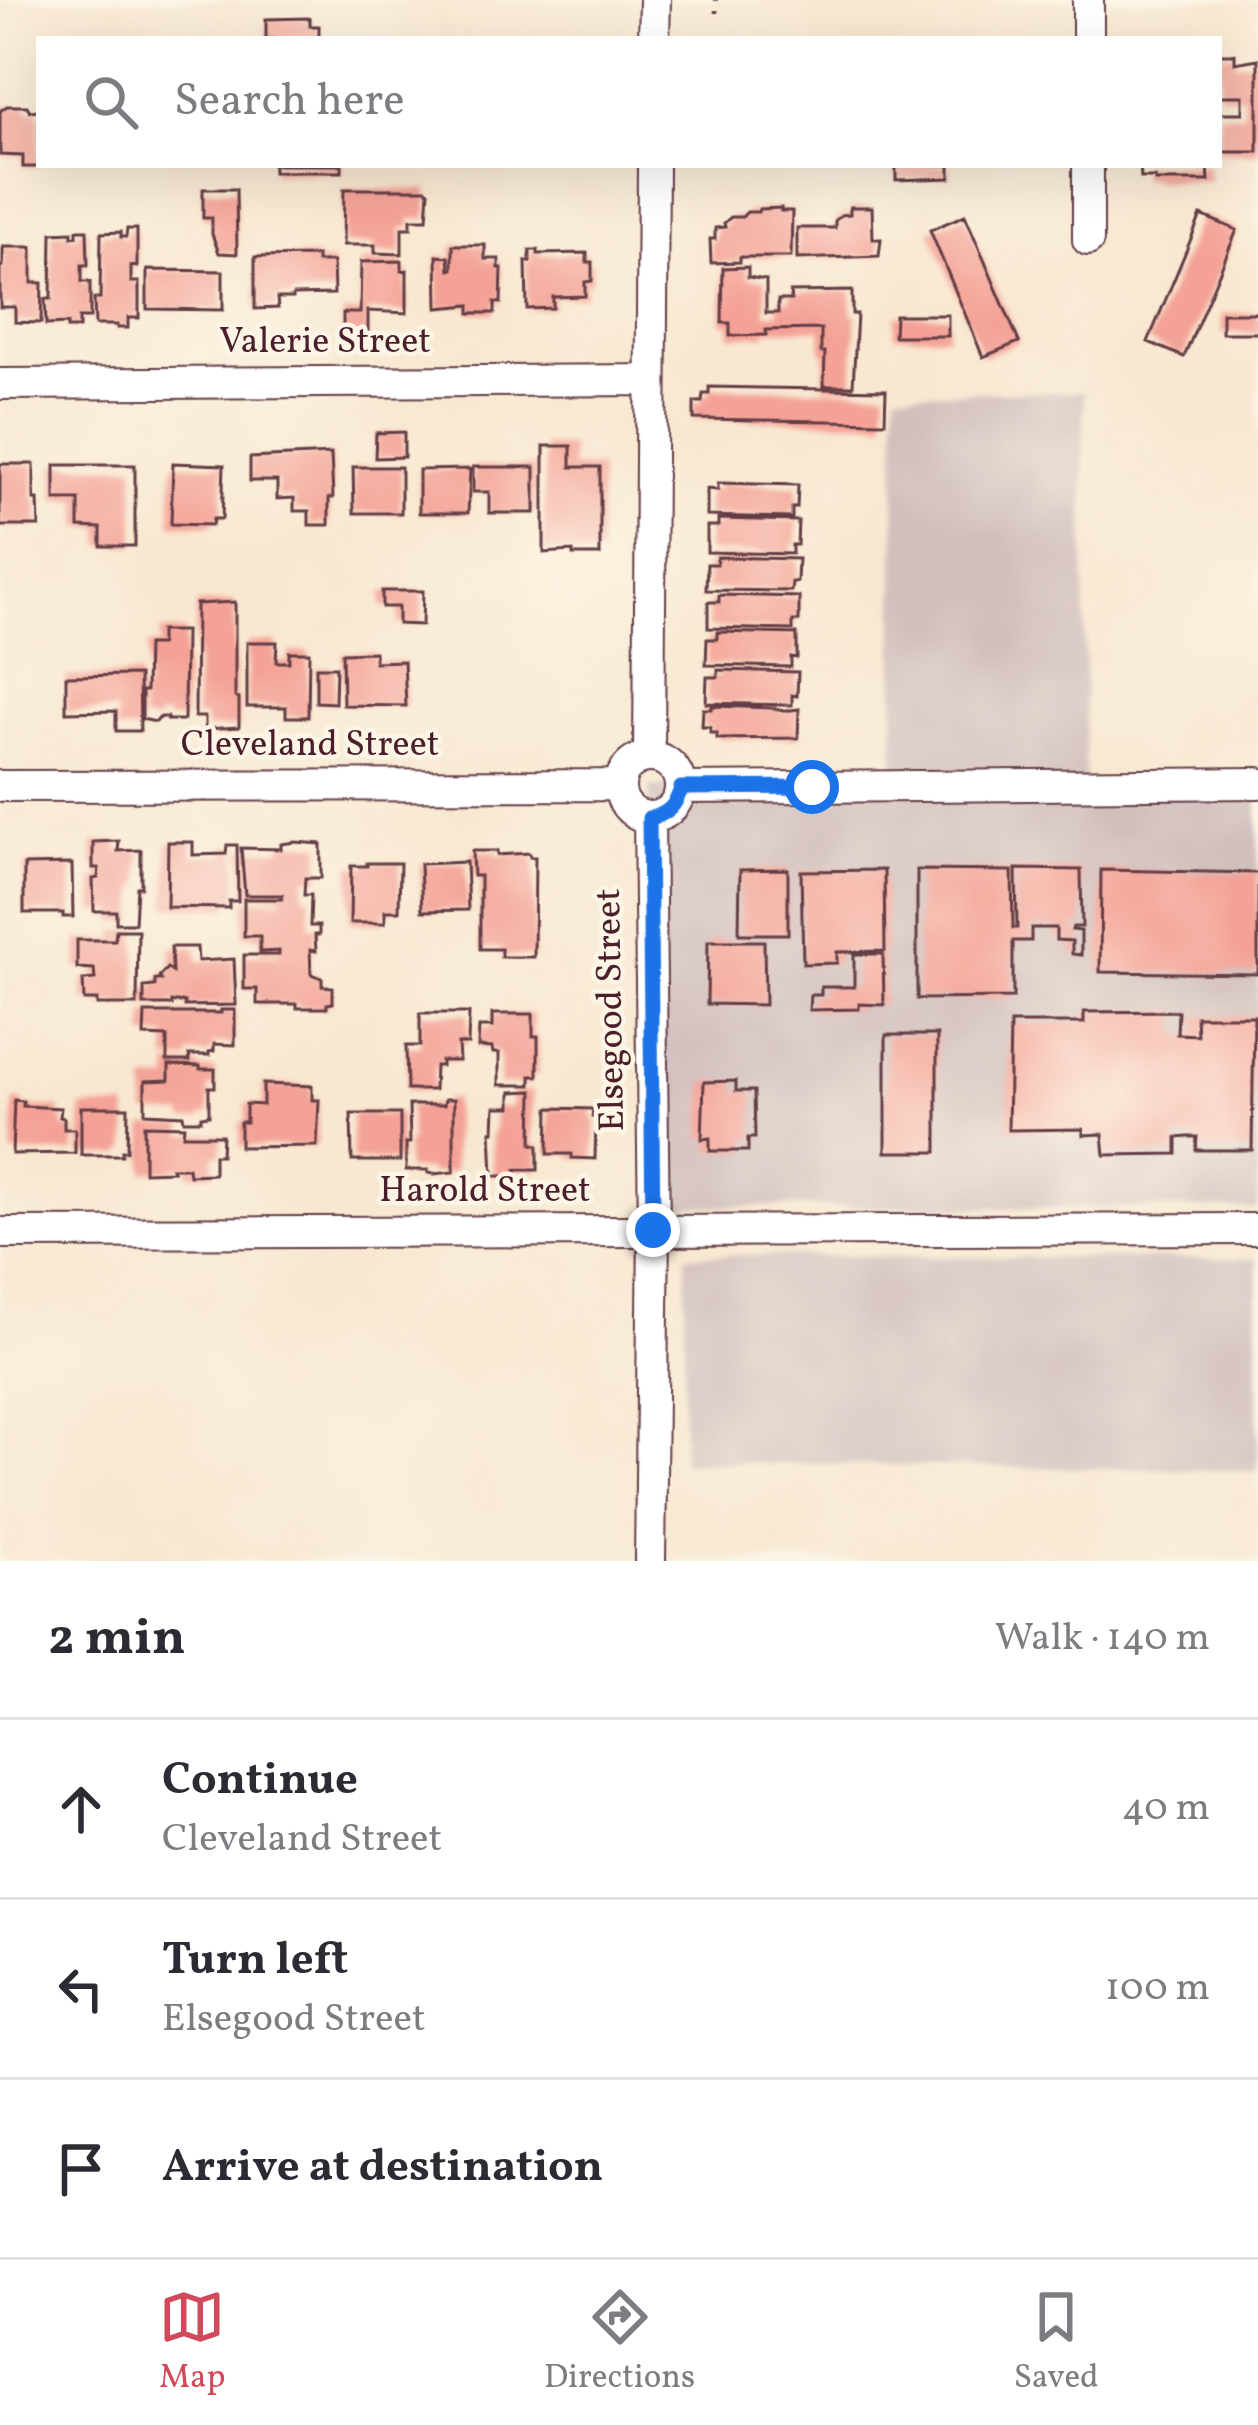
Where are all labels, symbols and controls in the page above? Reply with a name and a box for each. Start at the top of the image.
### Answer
search box [36,36,1222,168]
icon: search [78,69,144,135]
text: Search here [174,71,405,134]
street label: Valerie Street [219,318,431,368]
street label: Cleveland Street [181,721,439,771]
route start [785,760,839,814]
street label: Elsegood Street [585,888,639,1132]
street label: Harold Street [379,1167,591,1217]
route end [626,1203,680,1257]
text: 2 min [48,1604,186,1675]
text: Walk · 140 m [995,1612,1210,1666]
text: Continue [162,1750,358,1813]
icon: ahead [48,1776,114,1842]
text: 40 m [1122,1782,1210,1836]
text: Cleveland Street [162,1813,442,1867]
text: Turn left [162,1930,348,1993]
icon: left [48,1956,114,2022]
text: 100 m [1105,1962,1210,2016]
text: Elsegood Street [162,1993,426,2047]
icon: arrive [48,2136,114,2202]
text: Arrive at destination [162,2137,603,2200]
tab: Map [159,2284,225,2402]
tab: Directions [544,2284,695,2402]
tab: Saved [1014,2284,1099,2402]

